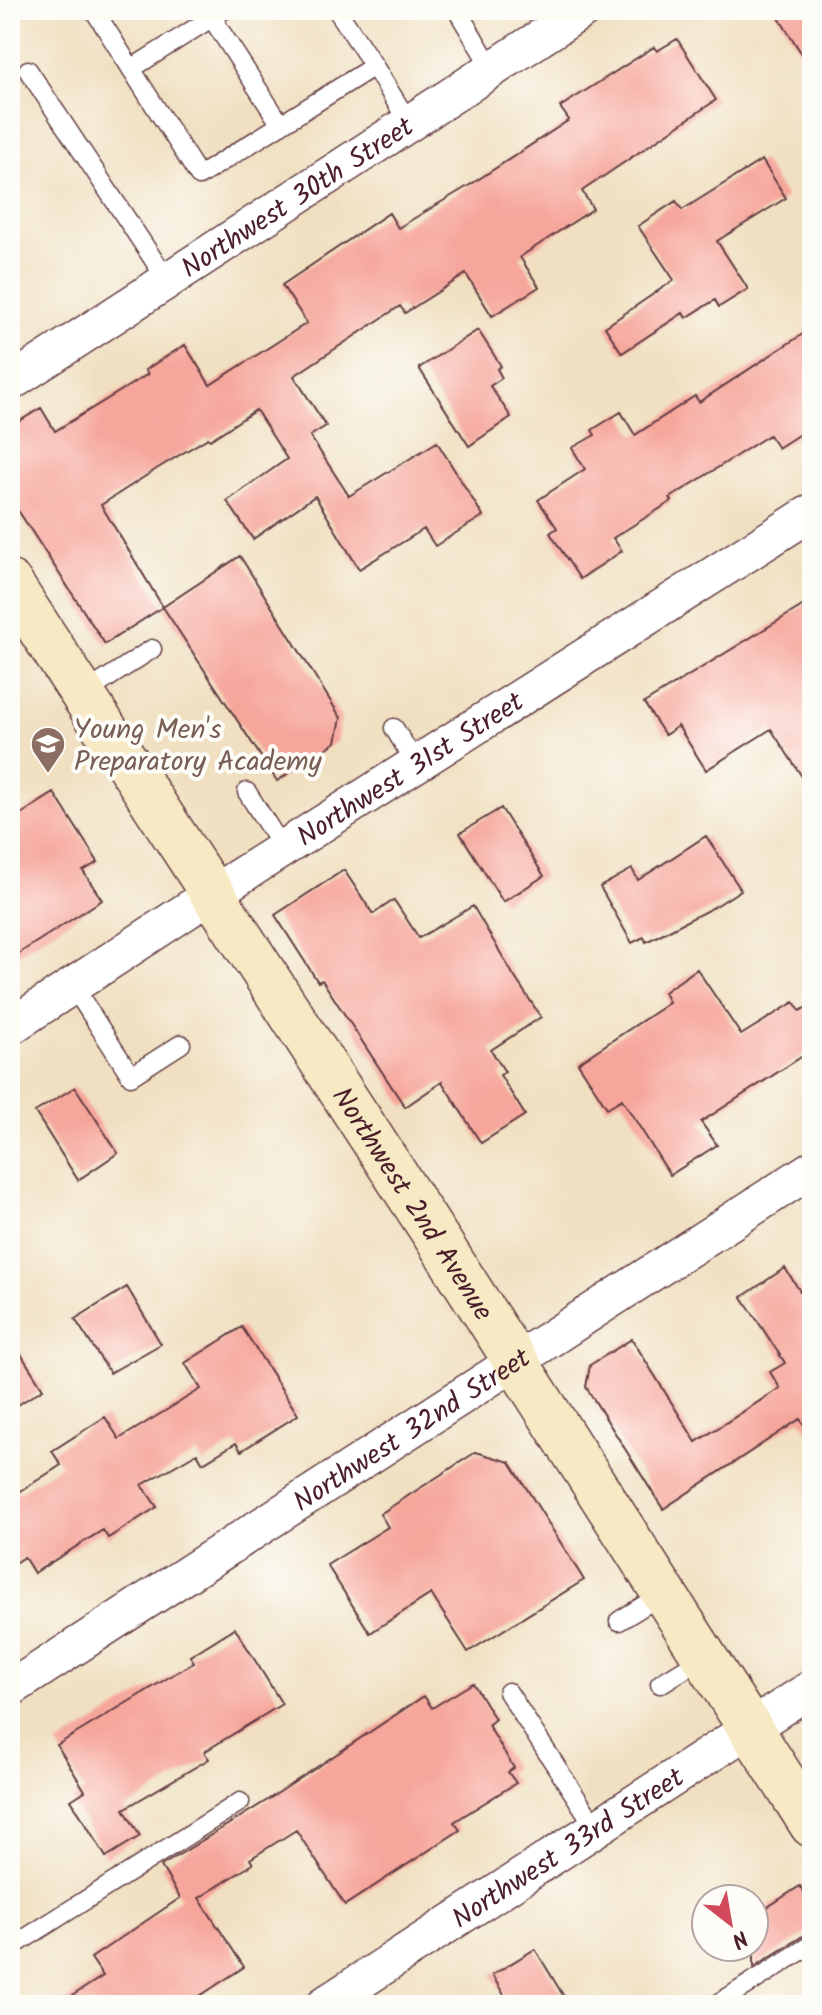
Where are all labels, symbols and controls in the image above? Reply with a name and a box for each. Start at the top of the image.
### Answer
street label: Northwest 30th Street [172,105,425,291]
street label: Northwest 31st Street [288,680,534,860]
place label: Young Men's Preparatory Academy [74,708,323,785]
school or university icon: Young Men's Preparatory Academy [29,725,67,775]
street label: Northwest 2nd Avenue [319,1078,504,1331]
street label: Northwest 32nd Street [284,1337,541,1525]
street label: Northwest 33rd Street [443,1756,695,1941]
north arrow [690,1883,770,1963]
text: N [724,1919,754,1957]

